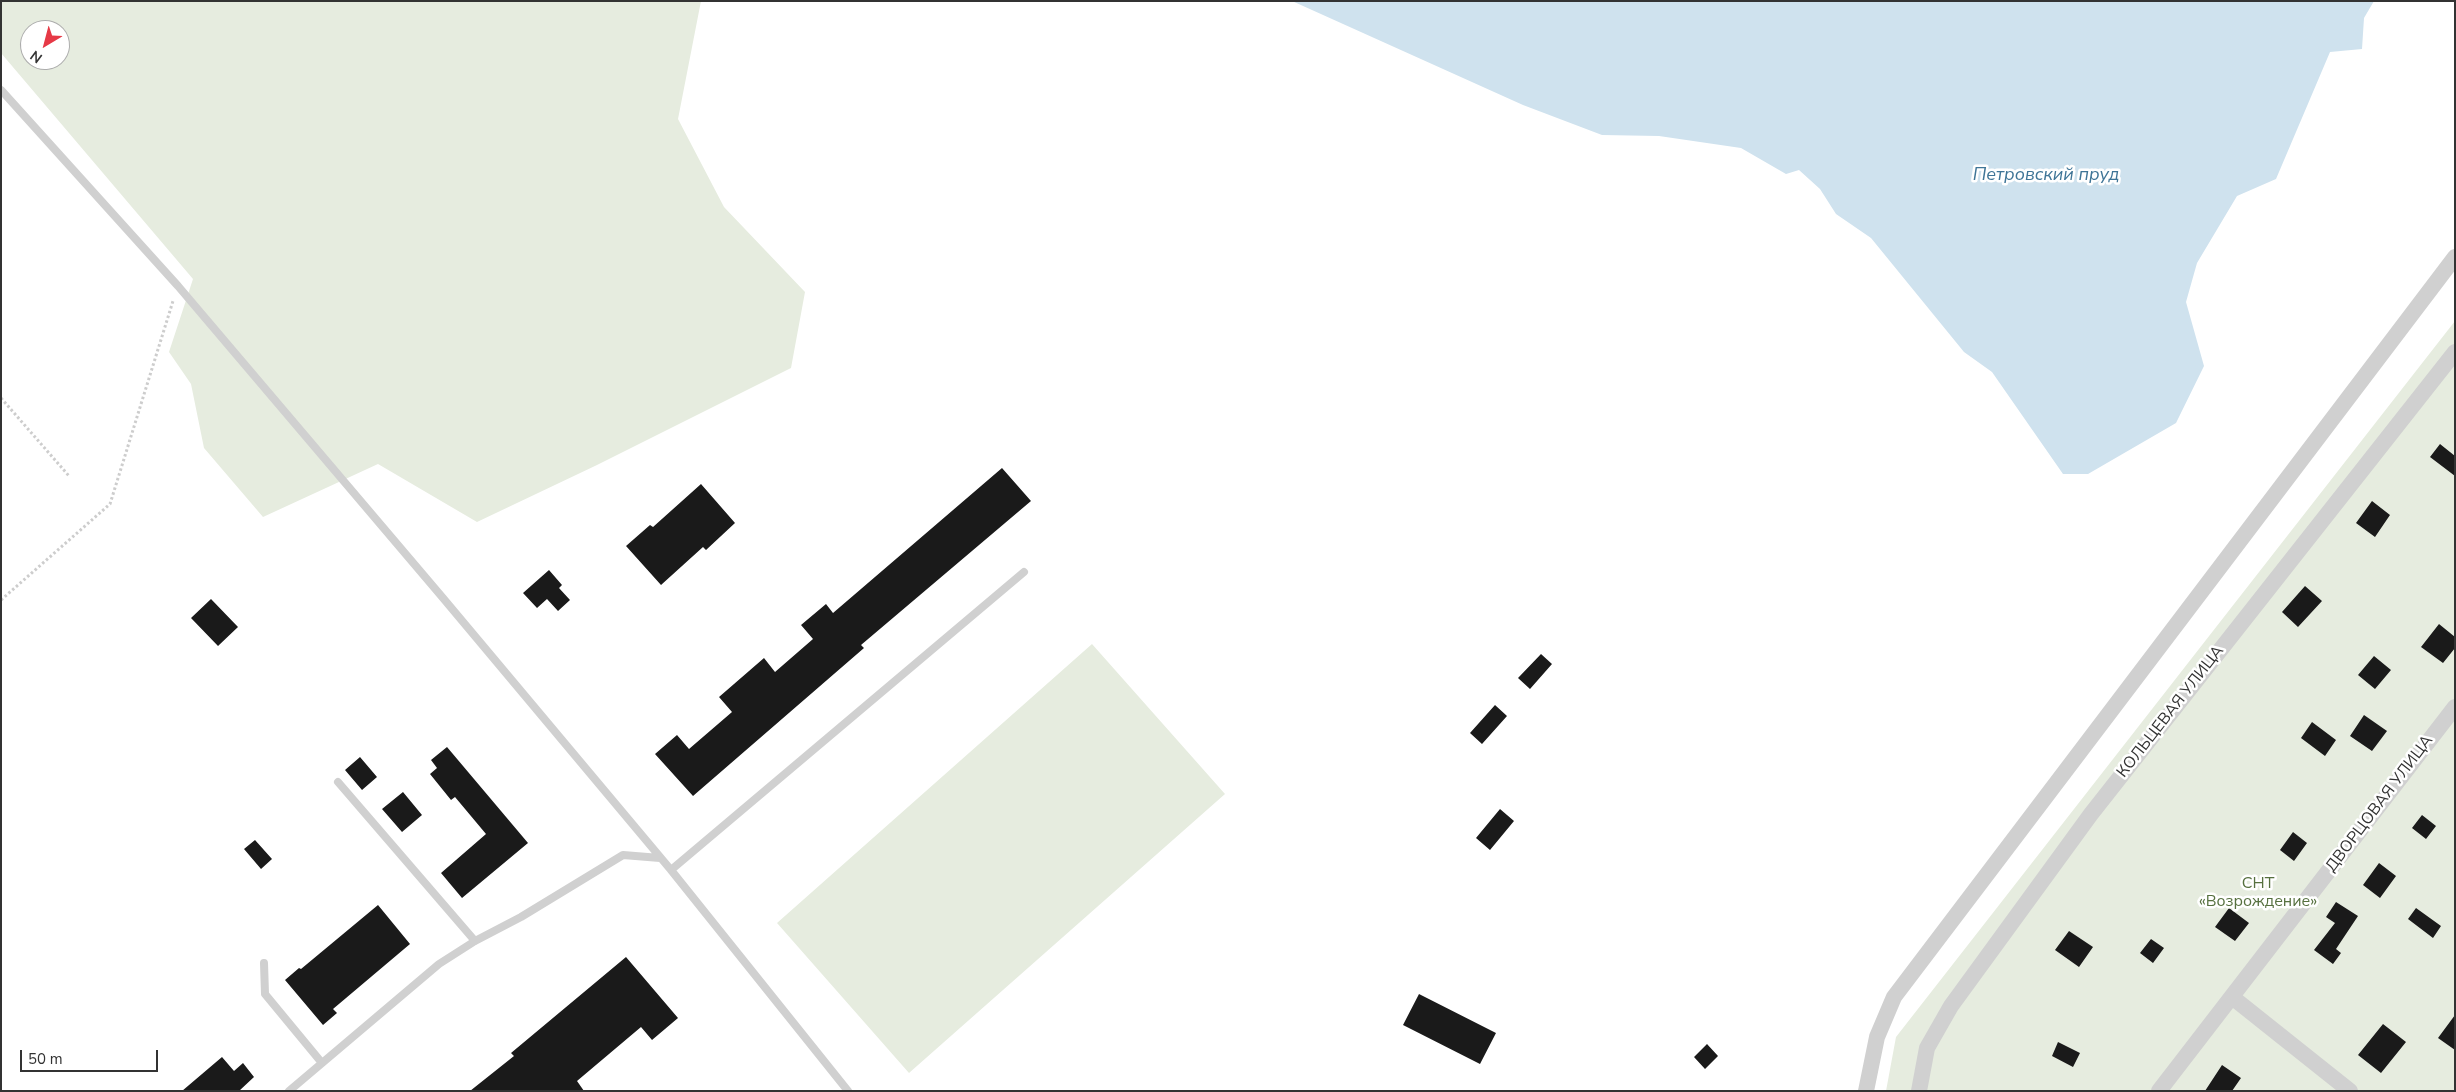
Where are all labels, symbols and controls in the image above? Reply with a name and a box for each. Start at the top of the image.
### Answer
north arrow [20,20,70,70]
text: N [26,46,46,67]
water label: Петровский пруд [1973,165,2119,187]
street label: КОЛЬЦЕВАЯ УЛИЦА [2113,642,2229,782]
street label: ДВОРЦОВАЯ УЛИЦА [2322,732,2438,876]
park label: СНТ «Возрождение» [2199,874,2317,912]
scale bar [22,1040,160,1072]
text: 50 m [28,1049,63,1069]

